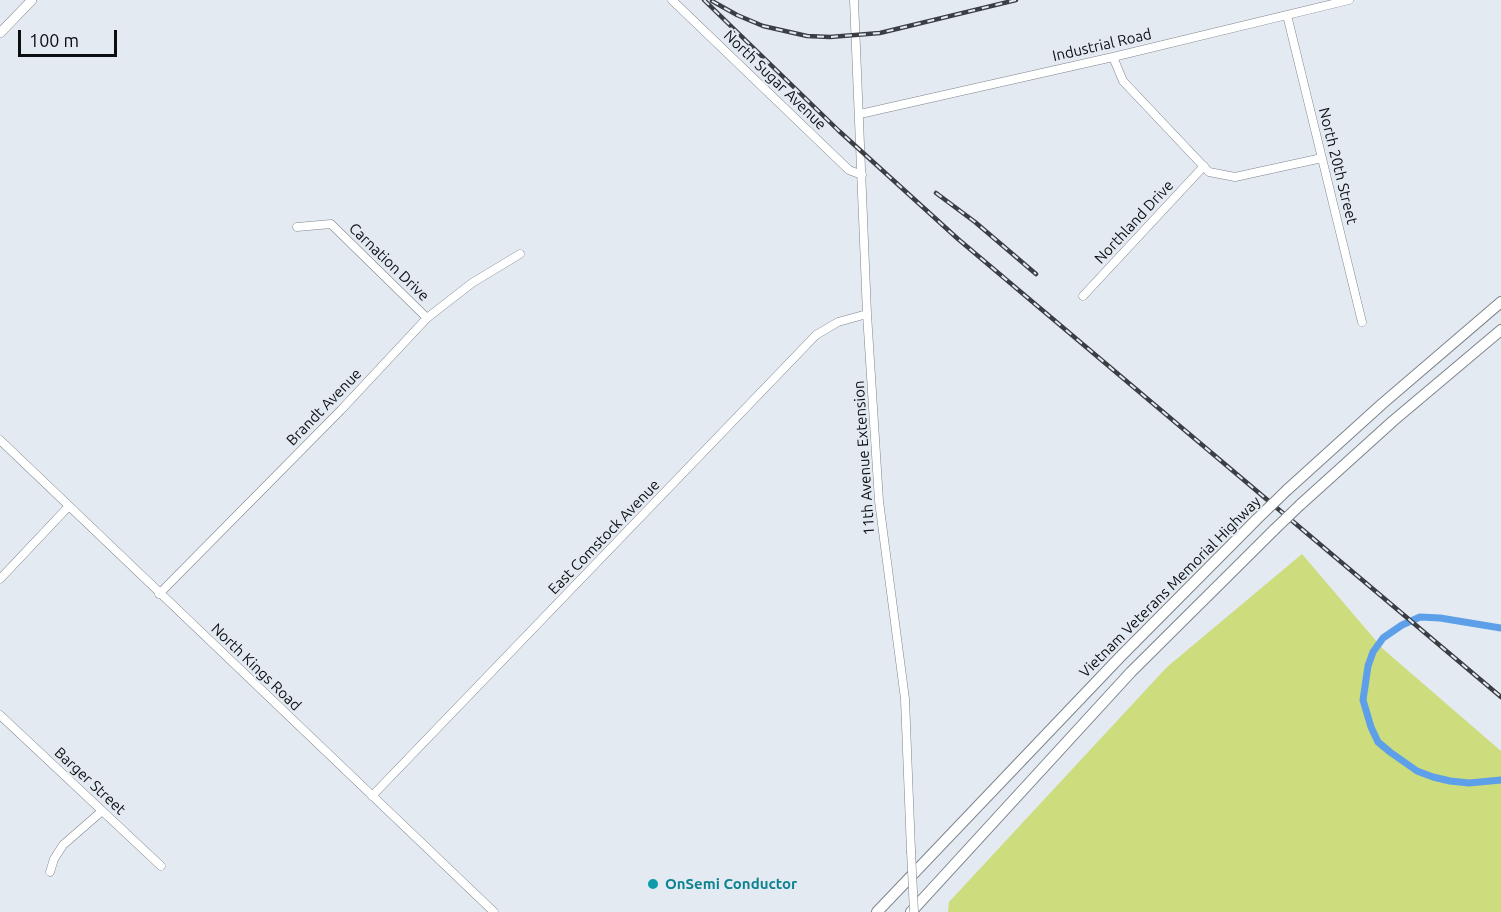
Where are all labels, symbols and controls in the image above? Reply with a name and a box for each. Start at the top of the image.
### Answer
scale bar [21,18,120,56]
street label: Industrial Road [1051,25,1153,65]
street label: North Sugar Avenue [720,26,830,134]
text: 100 m [29,30,79,50]
street label: North 20th Street [1315,106,1361,226]
street label: Northland Drive [1091,177,1177,267]
street label: Carnation Drive [345,219,433,305]
street label: Brandt Avenue [283,365,365,449]
street label: 11th Avenue Extension [850,380,878,536]
street label: East Comstock Avenue [545,476,663,598]
street label: Vietnam Veterans Memorial Highway [1076,493,1264,681]
street label: North Kings Road [207,620,305,714]
street label: Barger Street [51,743,129,819]
place label: OnSemi Conductor [665,875,797,893]
marker: OnSemi Conductor [646,877,660,891]

